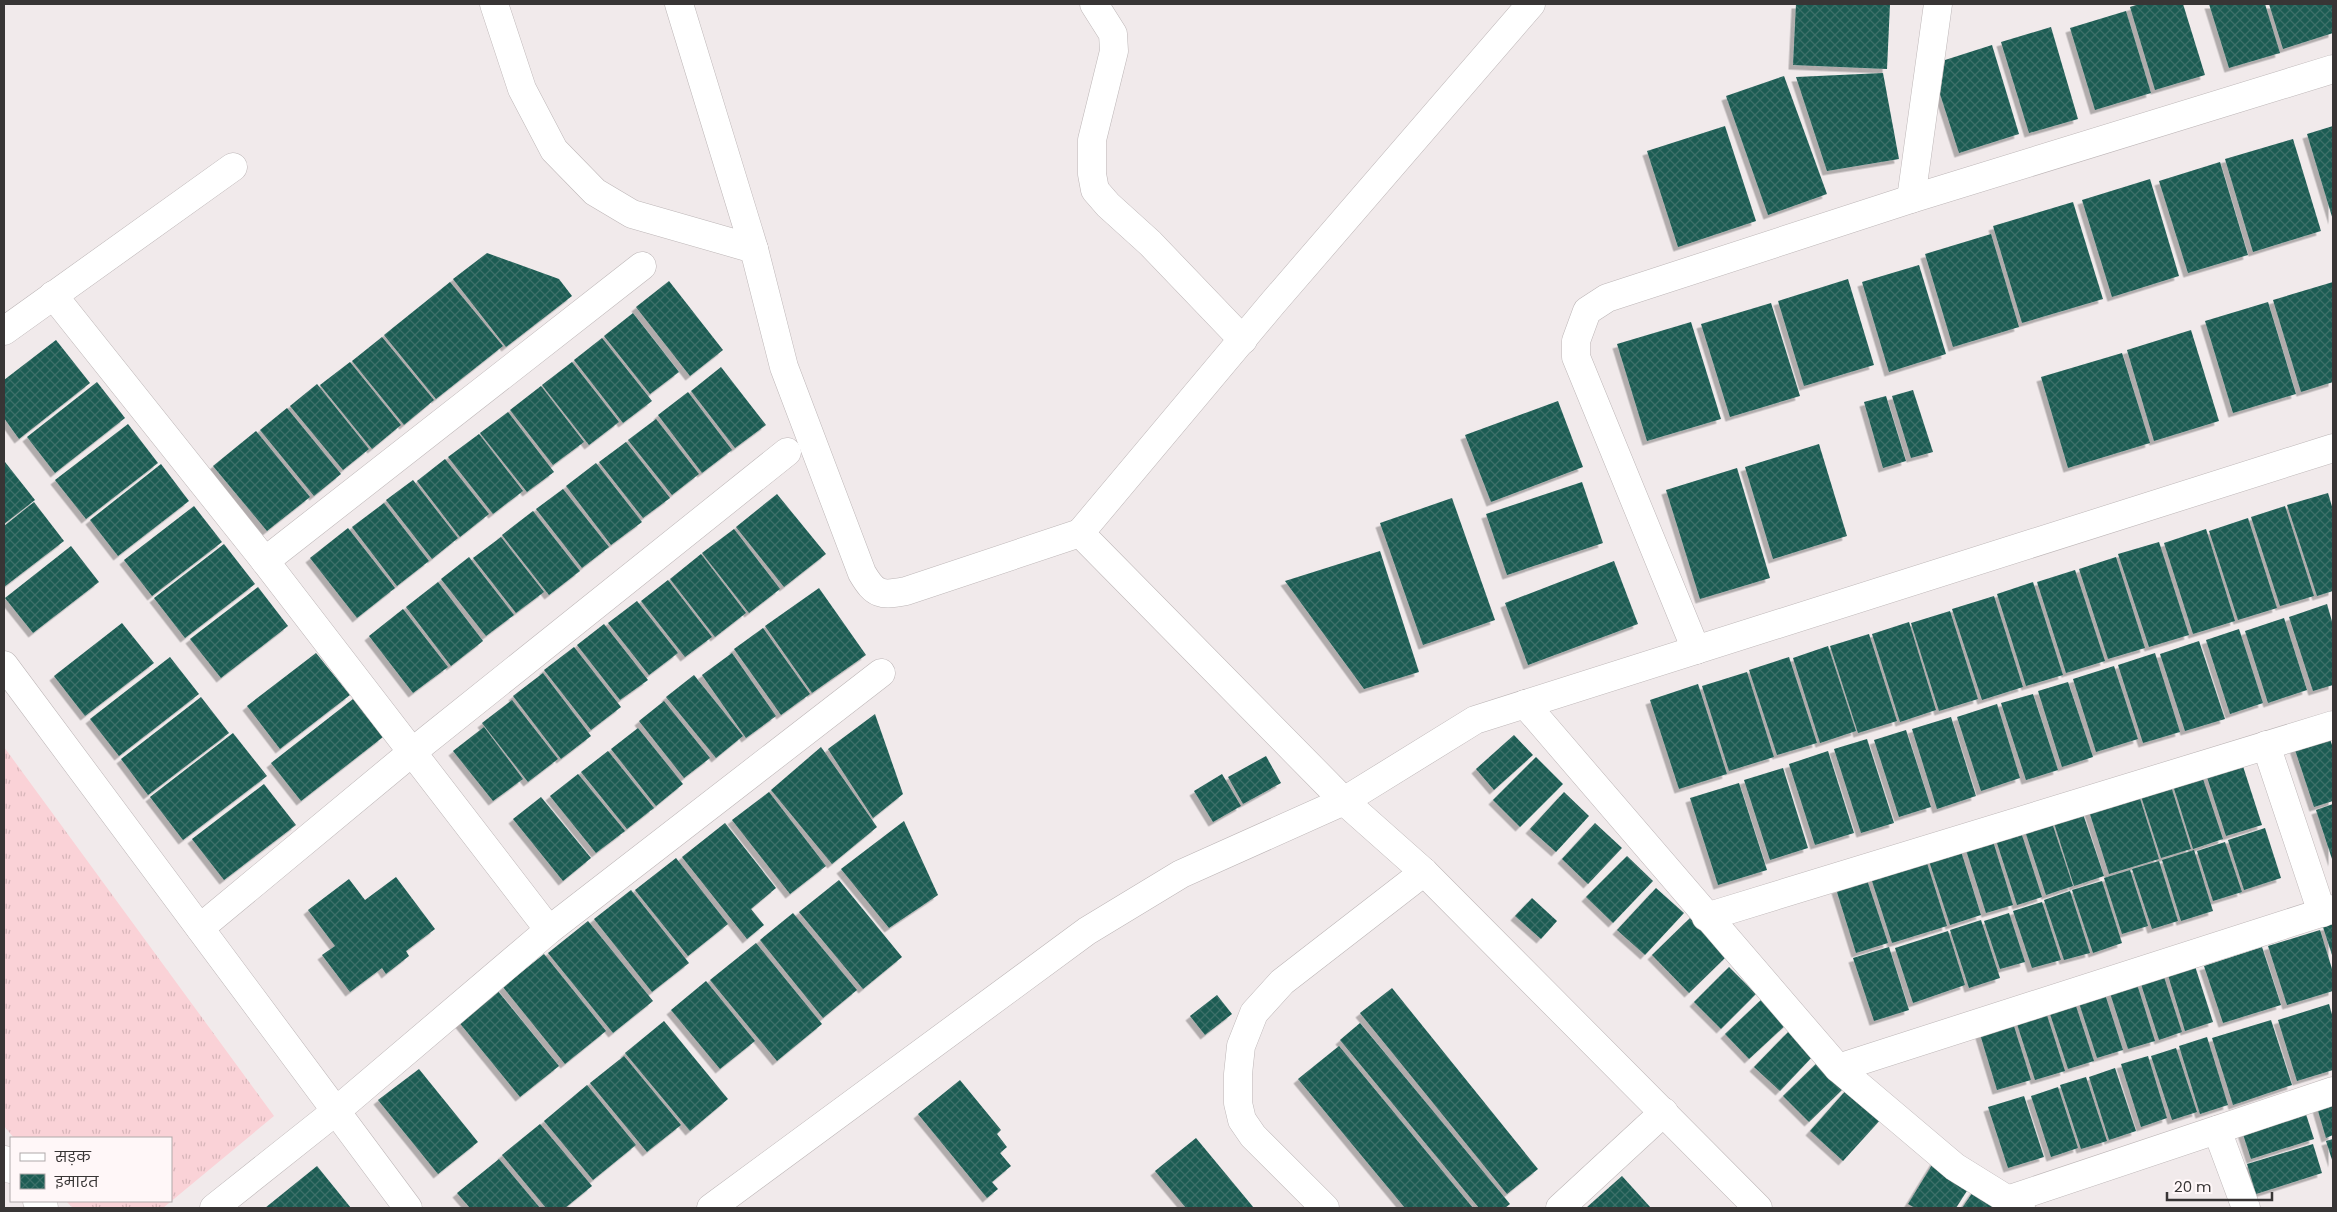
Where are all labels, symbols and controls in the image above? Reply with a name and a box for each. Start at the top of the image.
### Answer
legend [10,1137,172,1202]
text: सड़क [54,1146,92,1167]
scale bar [2167,1170,2272,1202]
text: इमारत [54,1171,99,1192]
text: 20 m [2174,1176,2212,1197]

